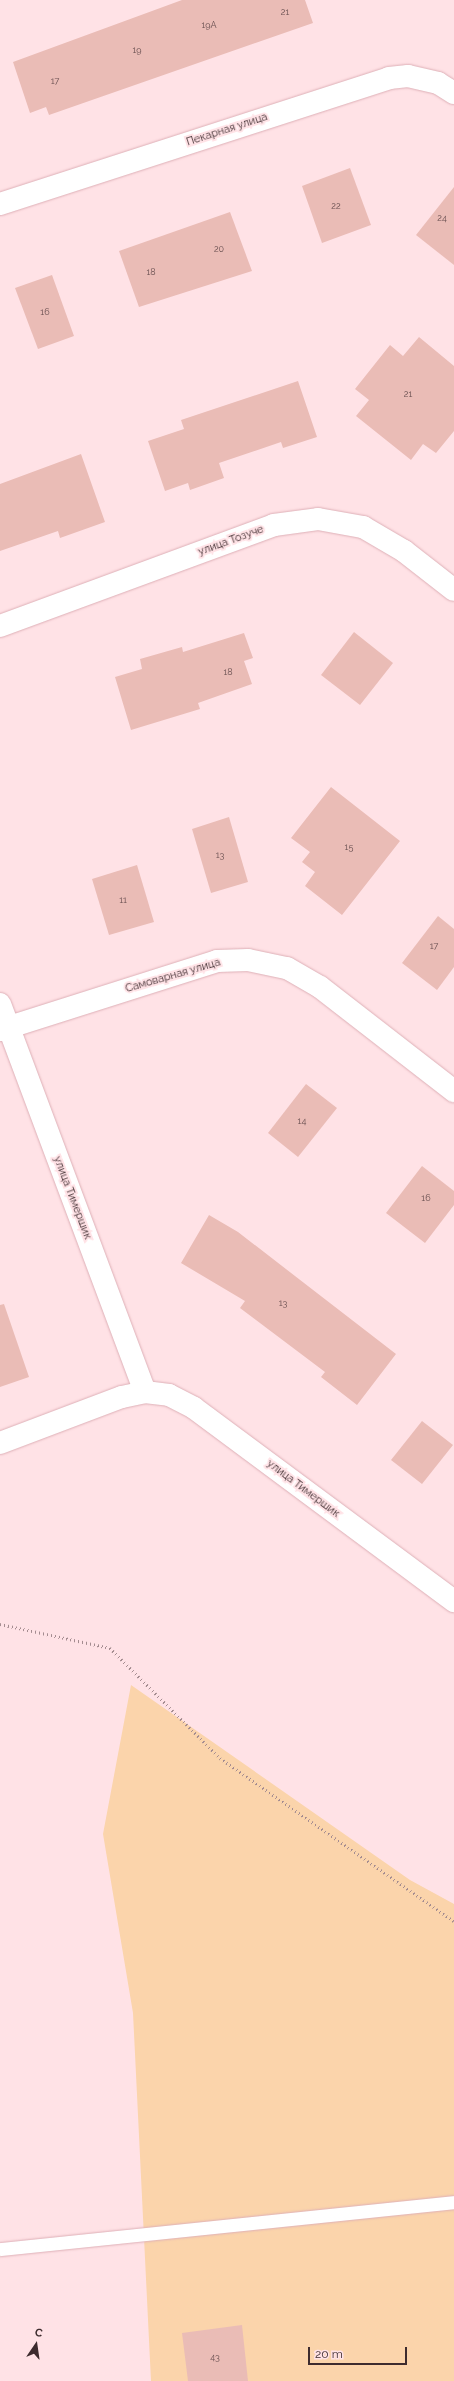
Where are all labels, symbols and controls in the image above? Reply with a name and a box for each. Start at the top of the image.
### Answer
house number: 21 [281,7,289,17]
house number: 19А [201,20,217,30]
house number: 19 [132,45,142,55]
house number: 17 [51,76,59,86]
street label: Пекарная улица [185,111,269,149]
house number: 22 [331,201,341,211]
house number: 24 [437,213,447,223]
house number: 20 [214,244,224,254]
house number: 18 [146,267,156,277]
house number: 16 [40,307,50,317]
house number: 21 [404,389,412,399]
street label: улица Тозуче [196,523,266,559]
house number: 18 [223,667,233,677]
house number: 15 [345,842,353,852]
house number: 13 [216,850,224,860]
house number: 11 [119,895,127,905]
house number: 17 [430,941,438,951]
street label: Самоварная улица [124,956,222,996]
house number: 14 [298,1116,306,1126]
street label: улица Тимершик [50,1154,94,1242]
house number: 16 [421,1193,431,1203]
house number: 13 [279,1298,287,1308]
street label: улица Тимершик [264,1457,342,1521]
north arrow [16,2325,56,2365]
text: С [34,2326,44,2340]
scale bar [310,2339,409,2365]
text: 20 m [315,2347,343,2361]
house number: 43 [210,2352,220,2362]

